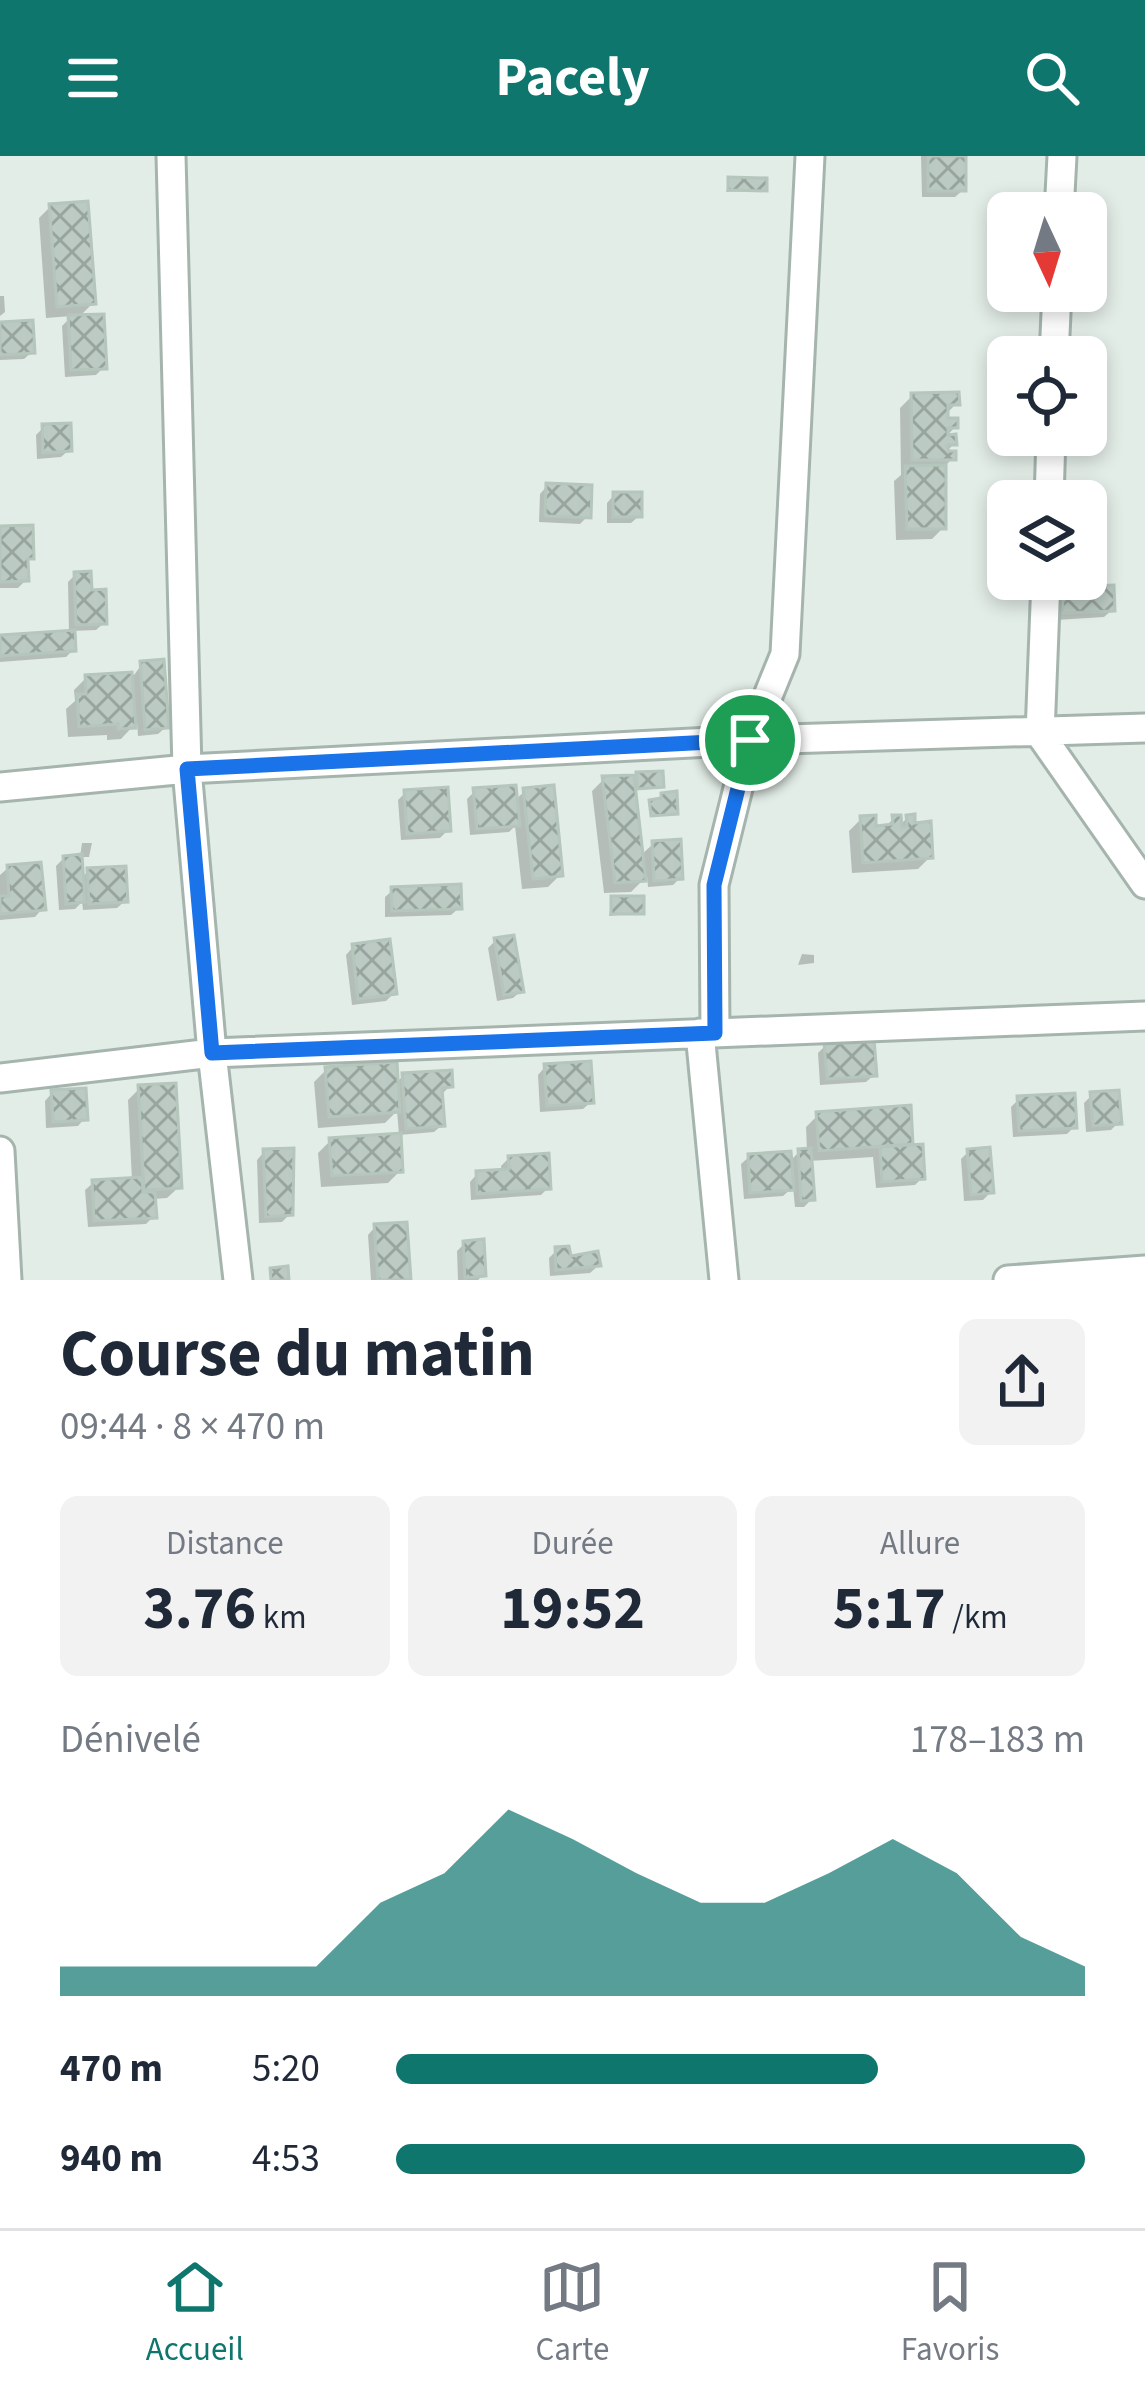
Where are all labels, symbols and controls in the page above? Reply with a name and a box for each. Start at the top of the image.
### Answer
text: Pacely [495,40,650,117]
icon: menu [60,45,126,111]
icon: search [1019,45,1085,111]
north arrow [987,192,1107,312]
map controls [987,192,1107,600]
button: locate [987,336,1107,456]
button: layers [987,480,1107,600]
pin [699,689,801,791]
icon: arrive [717,707,783,773]
text: Course du matin [60,1307,535,1401]
button: share [959,1319,1085,1445]
text: 09:44 · 8 × 470 m [60,1399,325,1455]
text: Distance [166,1520,284,1567]
text: Durée [531,1520,614,1567]
text: Allure [880,1520,960,1567]
text: 3.76 [143,1567,256,1652]
text: 19:52 [500,1567,645,1652]
text: 5:17 [833,1567,946,1652]
text: km [256,1594,307,1641]
text: /km [946,1594,1008,1641]
text: Dénivelé [60,1712,201,1768]
text: 178–183 m [910,1712,1085,1768]
text: 470 m [60,2041,163,2097]
text: 5:20 [252,2041,320,2097]
text: 940 m [60,2131,163,2187]
text: 4:53 [252,2131,320,2187]
tab: Accueil [146,2254,244,2373]
tab: Carte [535,2254,609,2373]
tab: Favoris [901,2254,999,2373]

